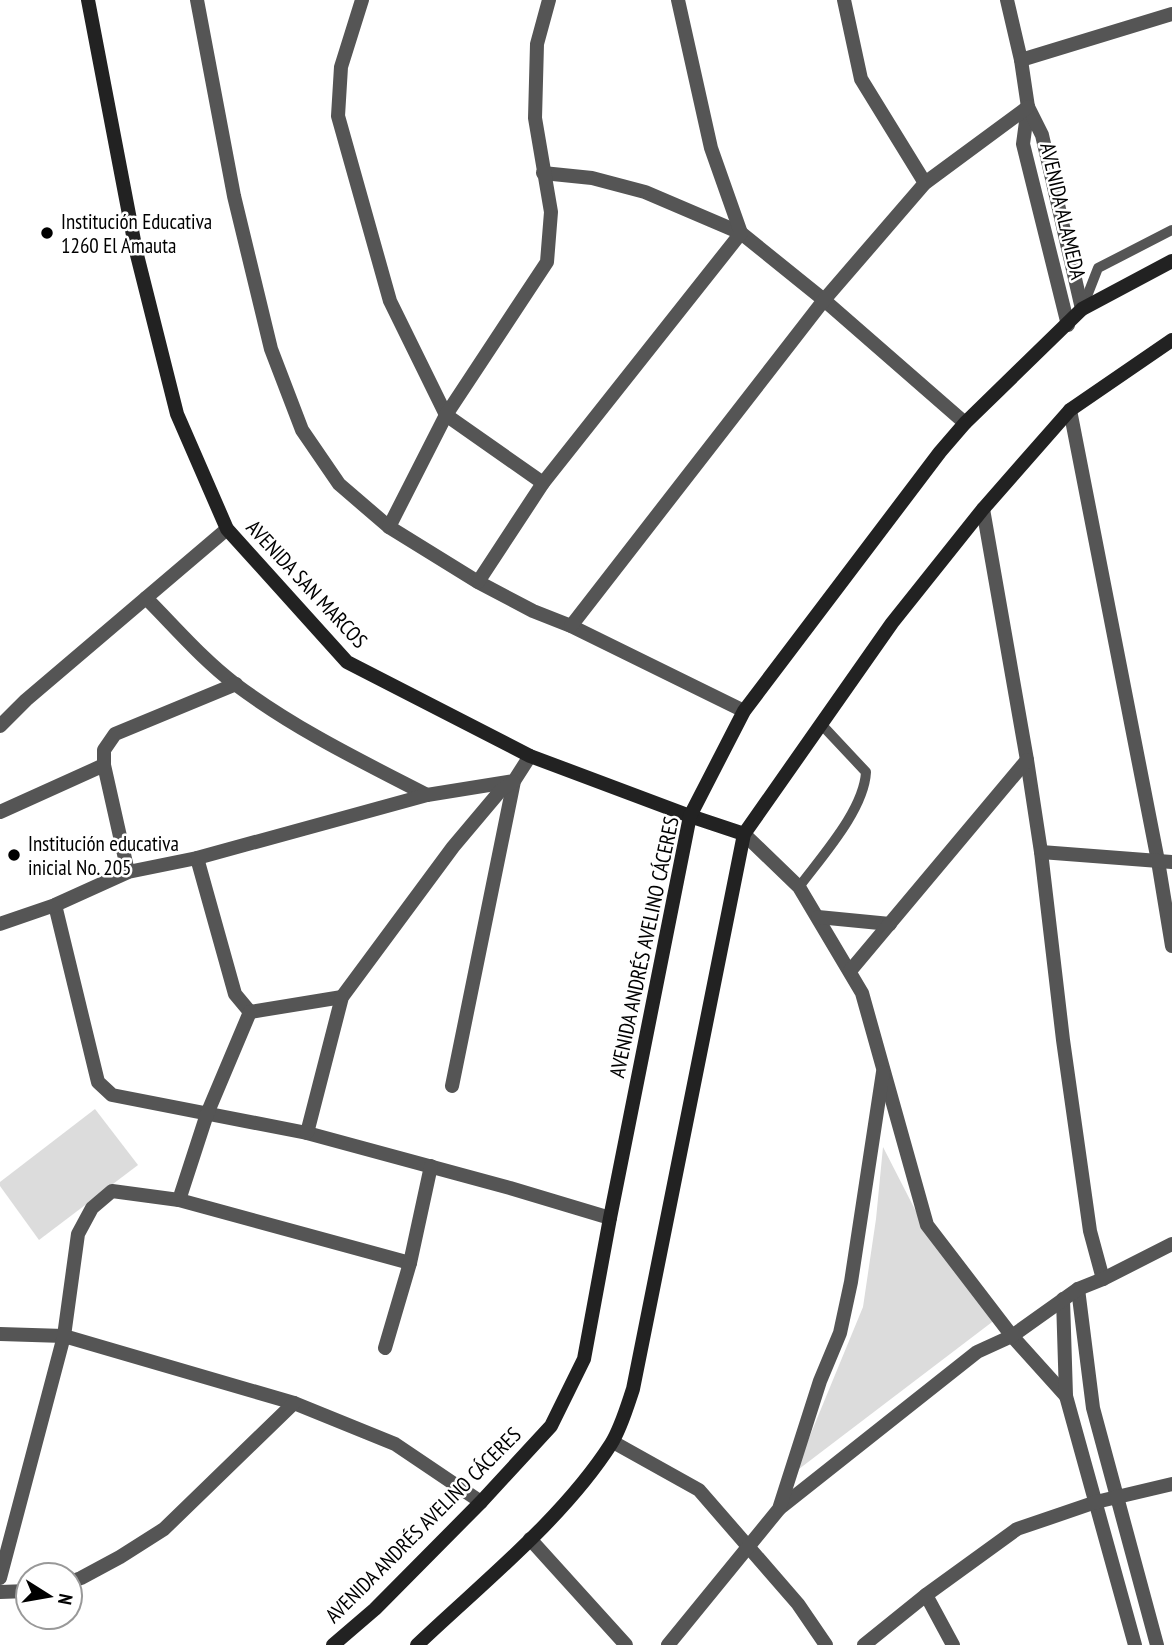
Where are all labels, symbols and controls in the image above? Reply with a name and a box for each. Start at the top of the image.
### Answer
street label: AVENIDA ALAMEDA [1034,140,1092,282]
place label: Institución Educativa 1260 El Amauta [61,208,212,259]
marker: Institución Educativa 1260 El Amauta [39,225,55,241]
street label: AVENIDA SAN MARCOS [241,514,373,654]
street label: AVENIDA ANDRÉS AVELINO CÁCERES [603,814,685,1080]
place label: Institución educativa inicial No. 205 [28,830,179,881]
marker: Institución educativa inicial No. 205 [6,847,22,863]
street label: AVENIDA ANDRÉS AVELINO CÁCERES [319,1421,527,1629]
north arrow [14,1561,84,1631]
text: N [53,1592,78,1607]

